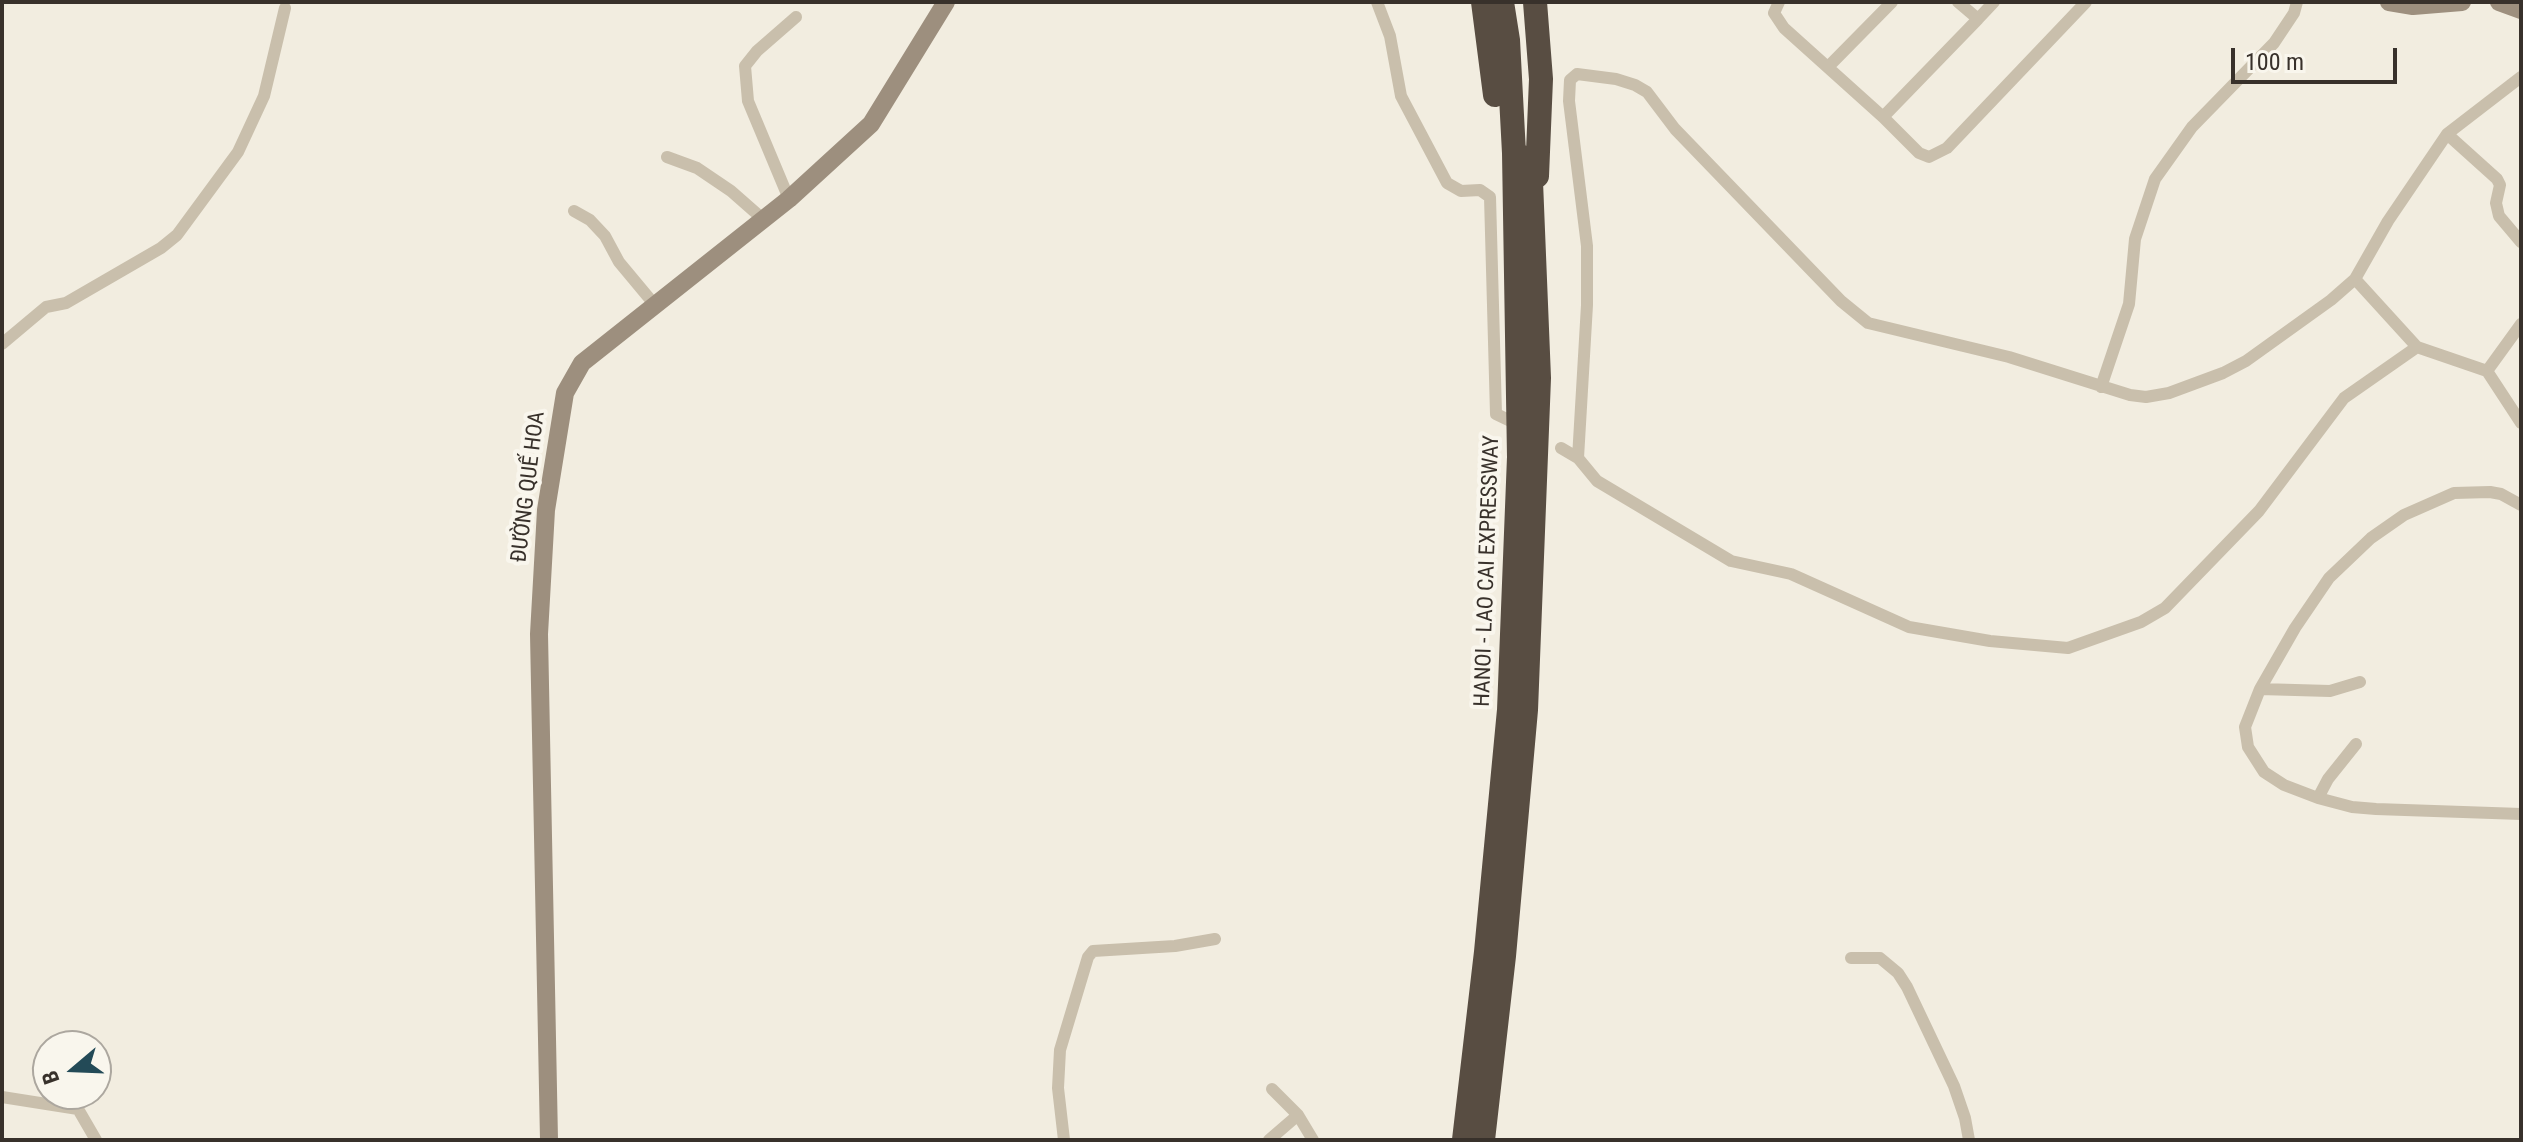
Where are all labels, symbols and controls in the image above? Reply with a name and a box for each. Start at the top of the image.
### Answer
scale bar [2235,32,2401,82]
text: 100 m [2245,48,2304,76]
street label: ĐƯỜNG QUẾ HOA [507,410,551,564]
street label: HANOI - LAO CAI EXPRESSWAY [1470,435,1506,707]
north arrow [32,1030,112,1110]
text: B [37,1067,65,1087]

